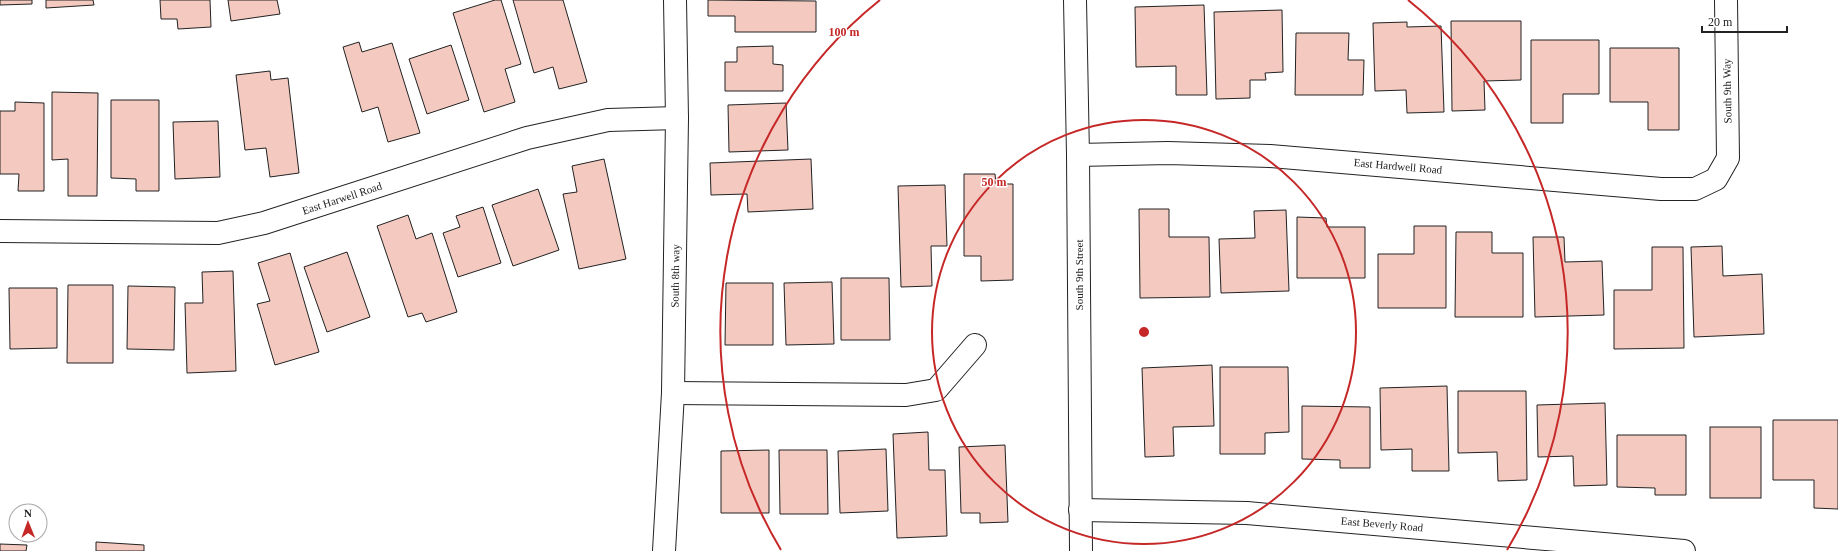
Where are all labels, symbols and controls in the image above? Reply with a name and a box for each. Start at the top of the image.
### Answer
scale bar [1702,8,1787,34]
text: 20 m [1708,15,1733,29]
text: 100 m [829,25,860,39]
street label: South 9th Way [1720,58,1734,124]
street label: East Hardwell Road [1353,156,1443,176]
text: 50 m [982,175,1007,189]
street label: East Harwell Road [301,179,384,217]
street label: South 9th Street [1073,240,1085,310]
street label: South 8th way [668,244,682,308]
centre of rings [1137,325,1151,339]
north arrow [8,503,48,543]
text: N [24,507,32,519]
street label: East Beverly Road [1340,514,1424,534]

